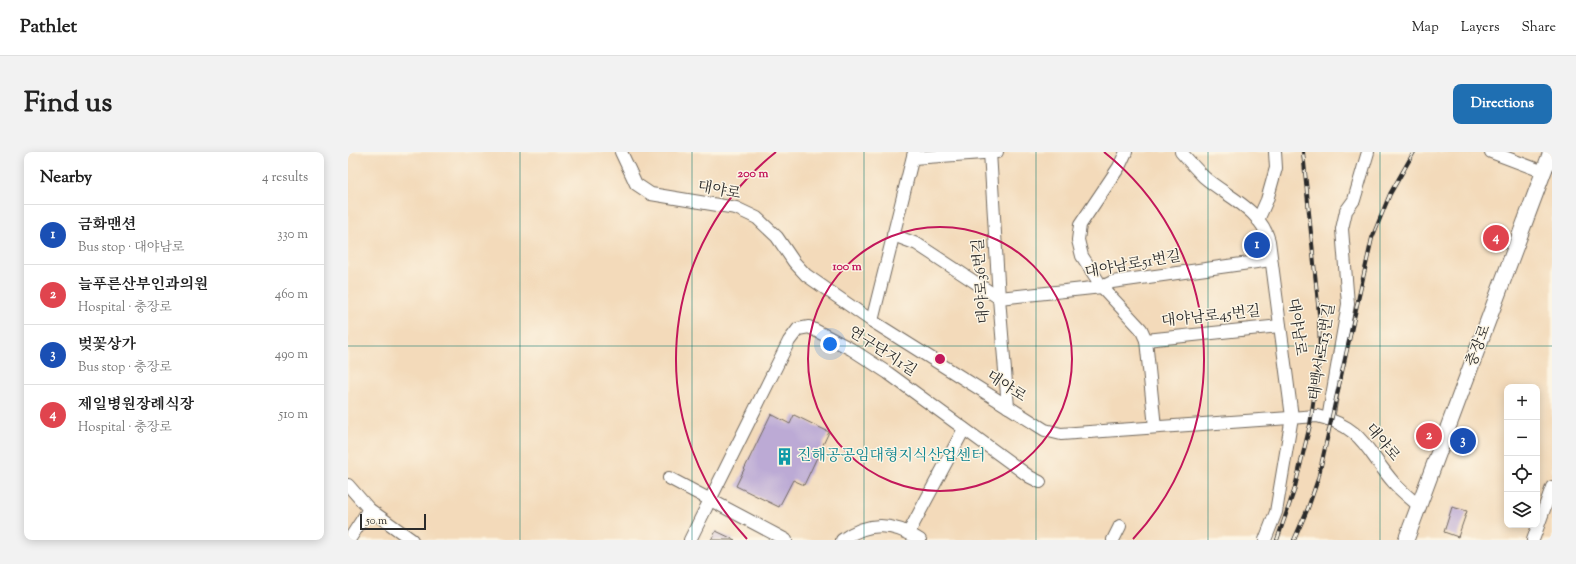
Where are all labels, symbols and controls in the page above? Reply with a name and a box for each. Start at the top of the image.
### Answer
text: Pathlet [20,14,77,41]
text: Map [1412,18,1439,38]
text: Layers [1461,18,1499,38]
text: Share [1521,18,1556,38]
text: Find us [24,84,112,124]
button: Directions [1453,84,1552,124]
text: 200 m [738,165,768,183]
text: Nearby [40,166,92,190]
text: 4 results [262,169,308,187]
street label: 대야로 [696,177,743,206]
text: 금화맨션 [78,215,136,236]
pin: 4 [1483,223,1509,253]
text: 1 [51,226,55,244]
text: 330 m [277,226,308,244]
pin: 1 [1244,230,1270,260]
street label: 대야로36번길 [969,237,995,325]
text: Bus stop · 대야남로 [78,239,184,257]
street label: 대야남로51번길 [1083,246,1183,284]
text: 100 m [831,258,862,276]
text: 늘푸른산부인과의원 [78,275,208,296]
text: 2 [50,286,56,304]
text: 460 m [275,286,308,304]
street label: 대야남로 [1282,297,1311,358]
text: Hospital · 충장로 [78,299,172,317]
street label: 대야남로45번길 [1160,301,1262,333]
street label: 태백서로13번길 [1305,302,1341,402]
street label: 충장로 [1461,321,1497,370]
street label: 연구단지1길 [844,322,920,382]
your location [820,334,840,354]
text: 벚꽃상가 [78,335,136,356]
text: 3 [50,346,56,364]
text: 490 m [275,346,308,364]
centre of rings [933,352,947,366]
text: Bus stop · 충장로 [78,359,172,377]
street label: 대야로 [982,366,1030,408]
map controls [1504,384,1540,528]
button: + [1504,384,1540,420]
text: 제일병원장례식장 [78,395,194,416]
text: 4 [50,406,56,424]
text: 510 m [279,406,308,424]
text: Hospital · 충장로 [78,419,172,437]
street label: 대야로 [1360,420,1404,467]
button: − [1504,420,1540,456]
pin: 2 [1416,421,1442,451]
pin: 3 [1450,426,1476,456]
building icon: 진해공공임대형지식산업센터 [774,446,794,466]
place label: 진해공공임대형지식산업센터 [797,446,985,467]
button: locate [1504,456,1540,492]
button: layers [1504,492,1540,528]
scale bar [360,512,426,531]
text: 50 m [366,513,387,529]

